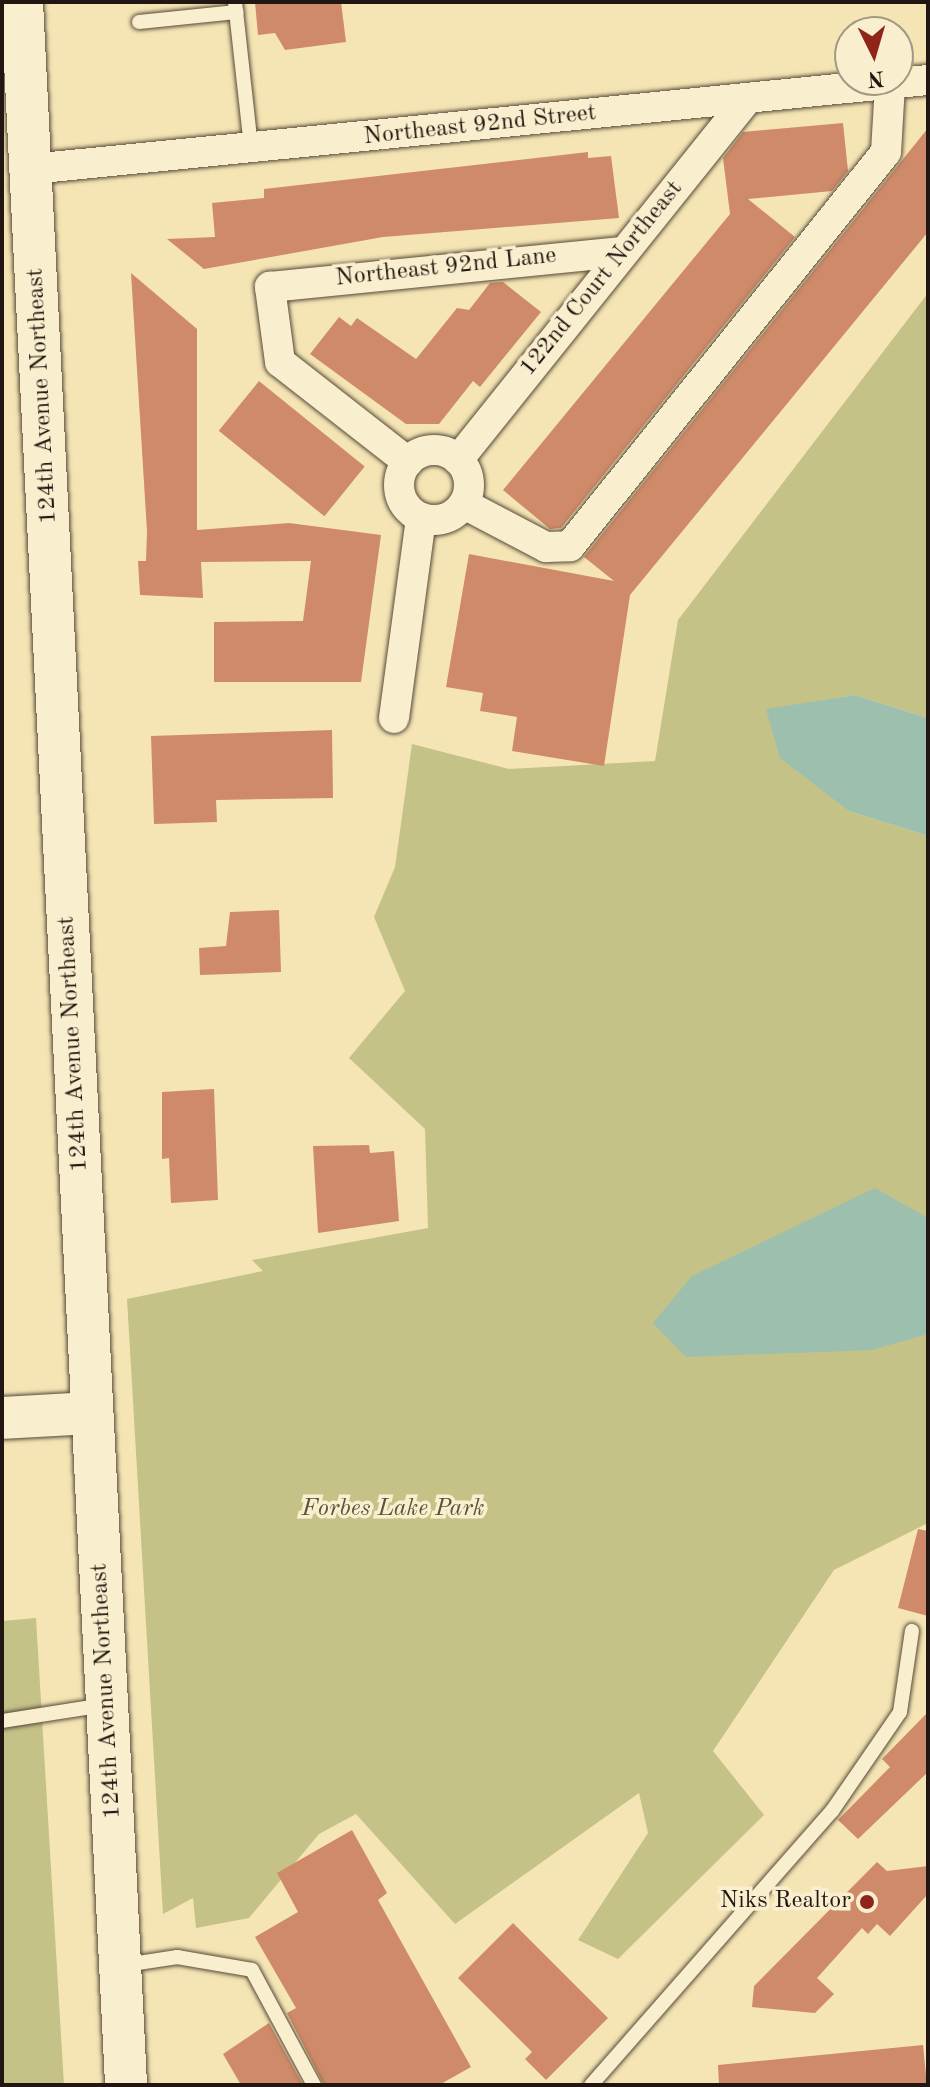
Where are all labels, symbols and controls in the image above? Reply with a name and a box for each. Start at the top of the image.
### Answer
north arrow [834,16,914,96]
text: N [867,66,885,90]
street label: Northeast 92nd Street [362,99,598,153]
street label: 122nd Court Northeast [514,175,690,383]
street label: Northeast 92nd Lane [334,242,558,294]
street label: 124th Avenue Northeast [22,267,64,525]
street label: 124th Avenue Northeast [53,915,95,1173]
park label: Forbes Lake Park [302,1496,484,1524]
street label: 124th Avenue Northeast [86,1562,128,1820]
place label: Niks Realtor [720,1888,851,1916]
marker: Niks Realtor [858,1893,876,1911]

